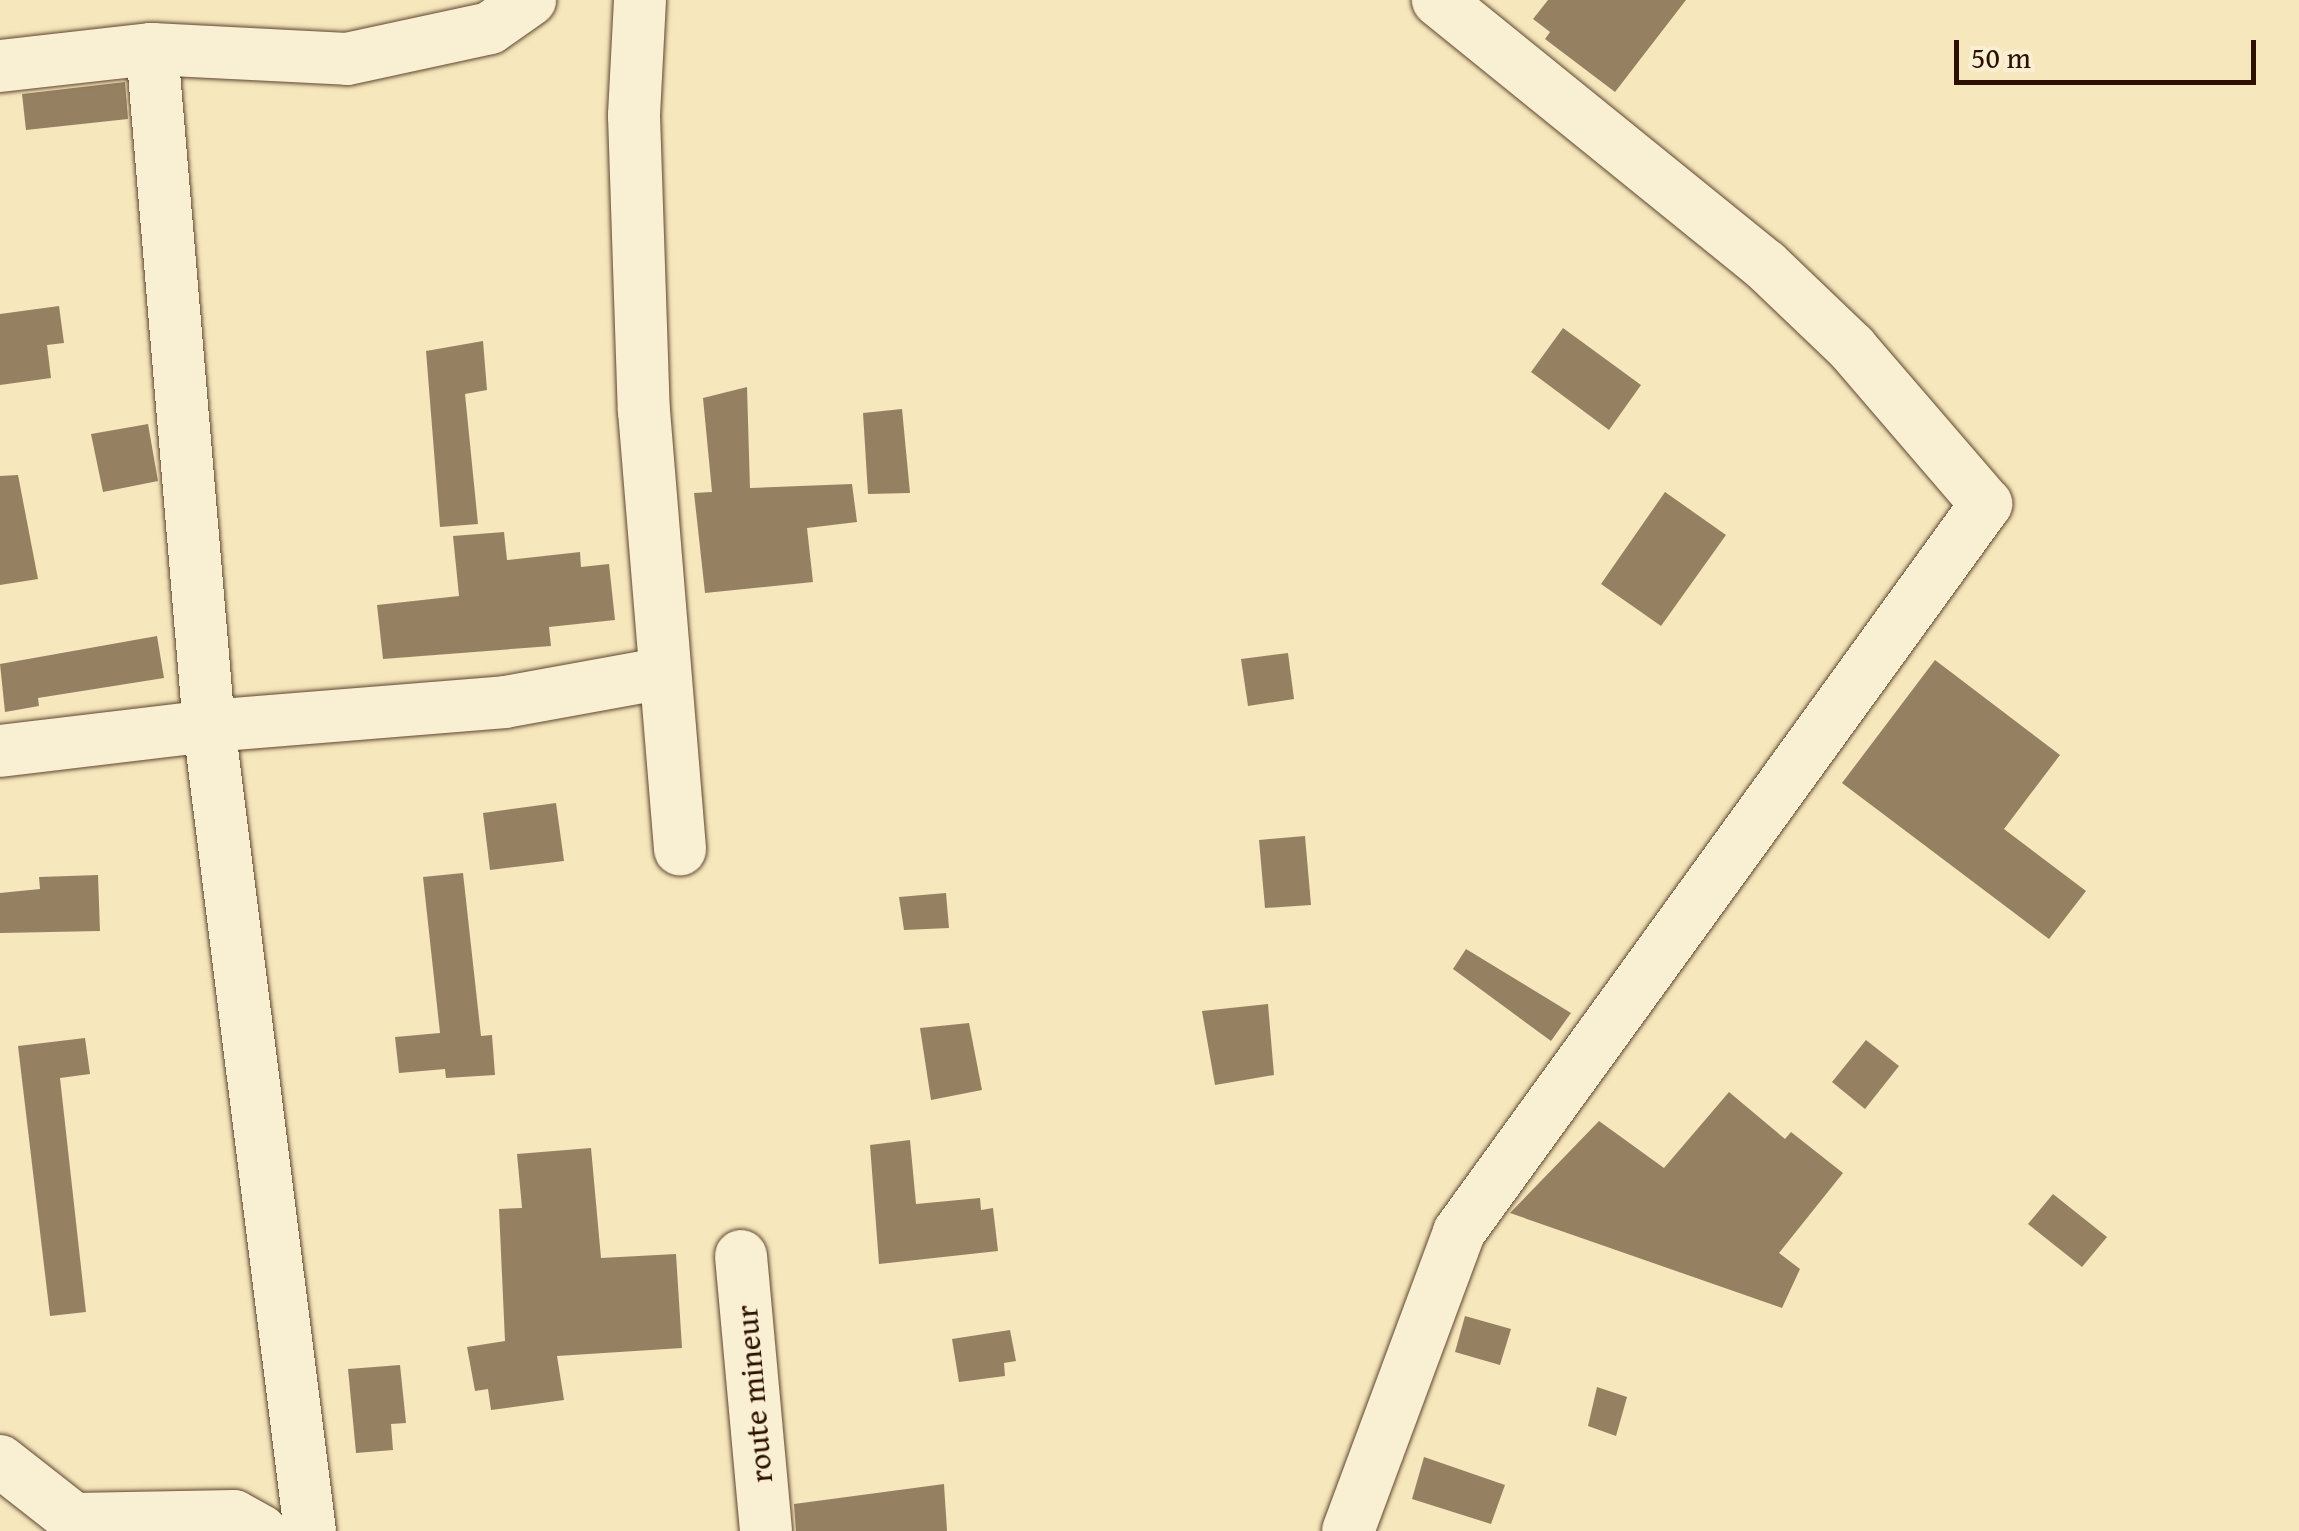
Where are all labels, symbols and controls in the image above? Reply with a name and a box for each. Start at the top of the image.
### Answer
scale bar [1959,20,2262,82]
text: 50 m [1971,35,2031,79]
street label: route mineur [727,1304,781,1484]

